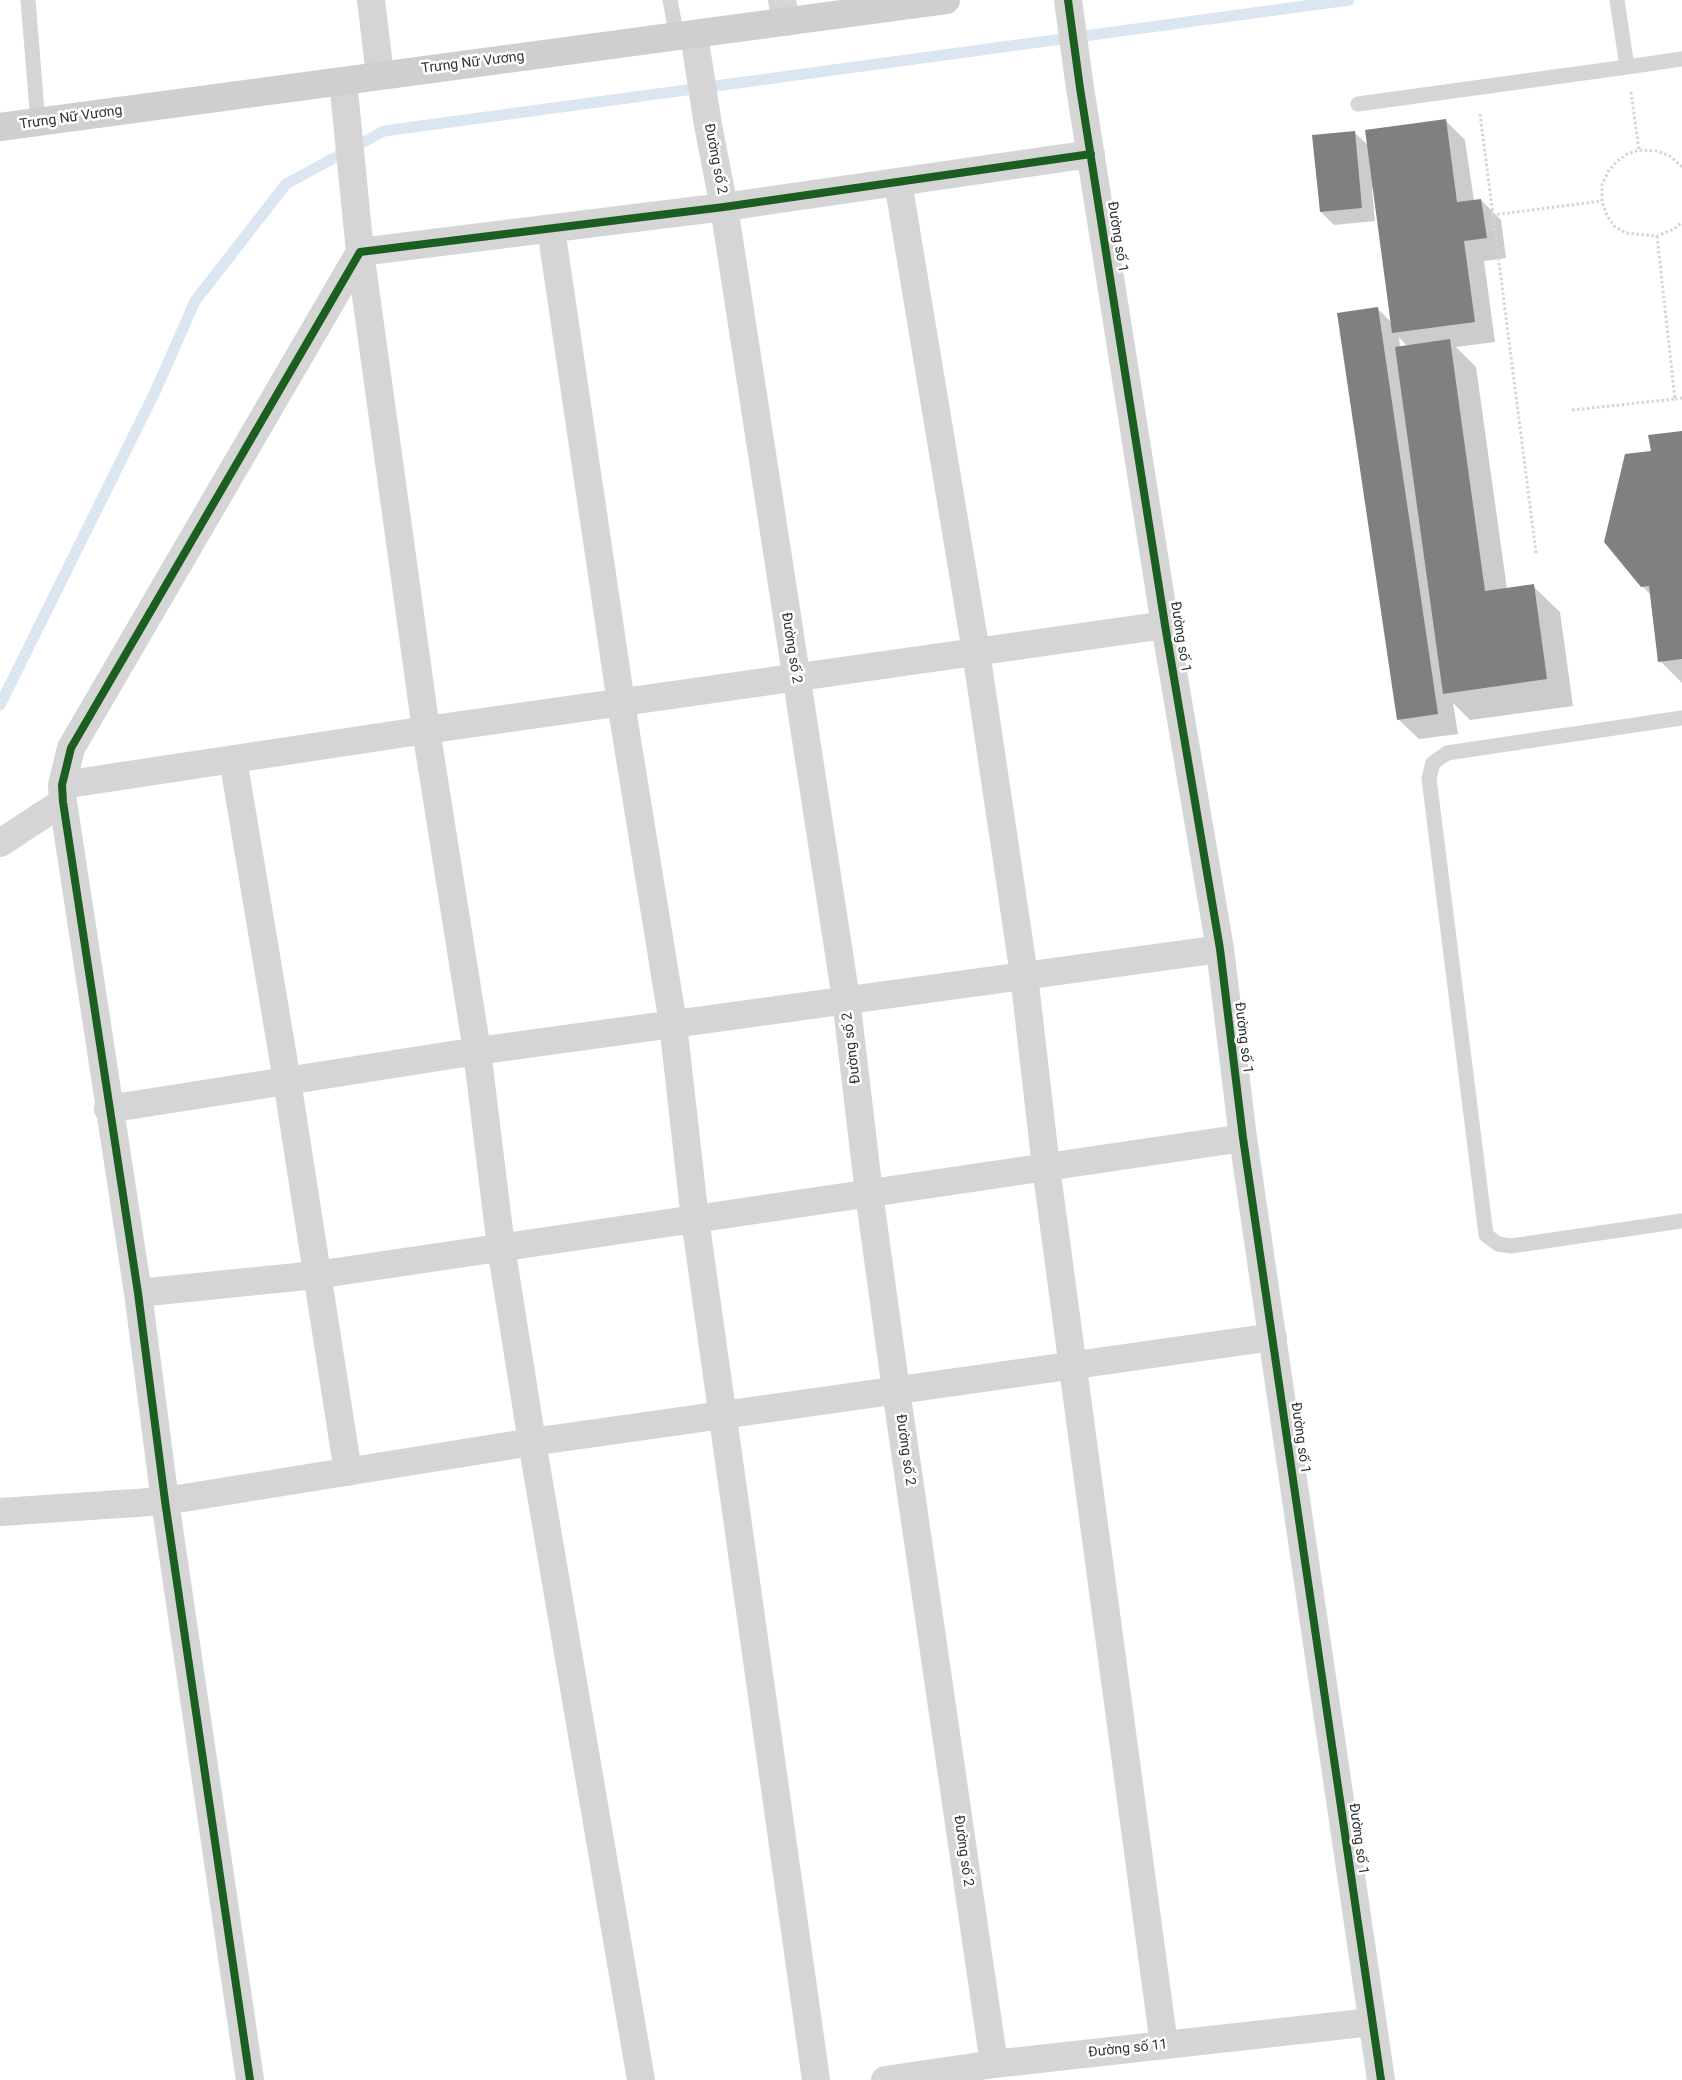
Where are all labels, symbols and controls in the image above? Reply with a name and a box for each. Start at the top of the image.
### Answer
street label: Trưng Nữ Vương [421,48,525,78]
street label: Trưng Nữ Vương [19,102,123,134]
street label: Đường số 2 [700,122,730,196]
street label: Đường số 1 [1103,200,1131,274]
street label: Đường số 1 [1166,600,1194,674]
street label: Đường số 2 [777,611,805,685]
street label: Đường số 1 [1230,1001,1256,1075]
street label: Đường số 2 [839,1011,865,1085]
street label: Đường số 1 [1287,1401,1313,1475]
street label: Đường số 2 [892,1413,918,1487]
street label: Đường số 1 [1345,1802,1371,1876]
street label: Đường số 2 [950,1814,976,1888]
street label: Đường số 11 [1088,2036,1168,2062]

